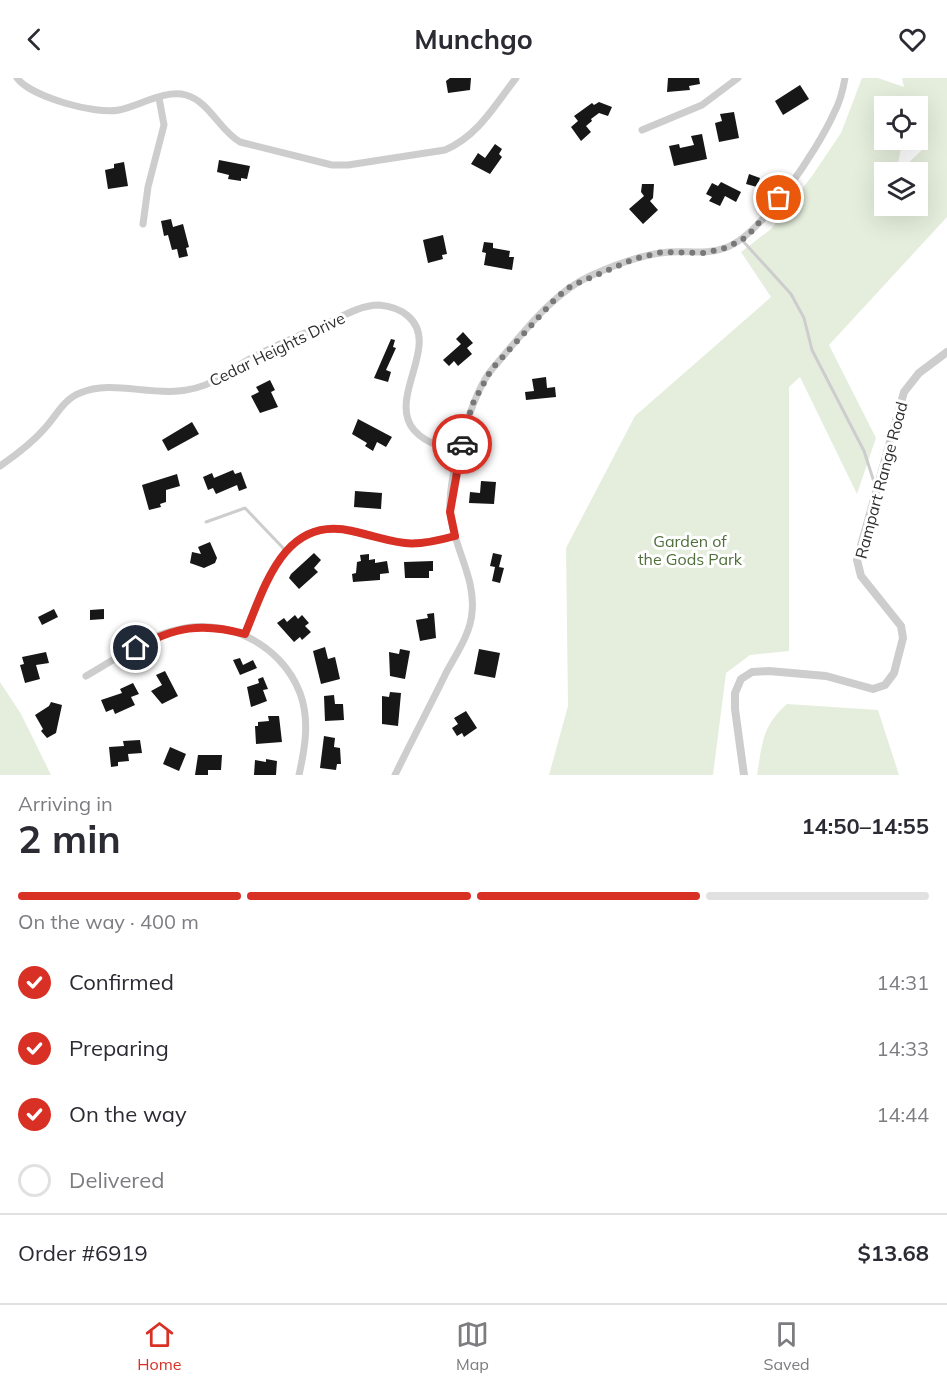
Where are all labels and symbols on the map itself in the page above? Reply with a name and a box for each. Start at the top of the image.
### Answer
pin [753,172,804,223]
street label: Cedar Heights Drive [206,307,348,391]
street label: Rampart Range Road [850,399,912,561]
courier [432,414,492,474]
park label: Garden of the Gods Park [638,531,743,569]
pin [110,622,161,673]

